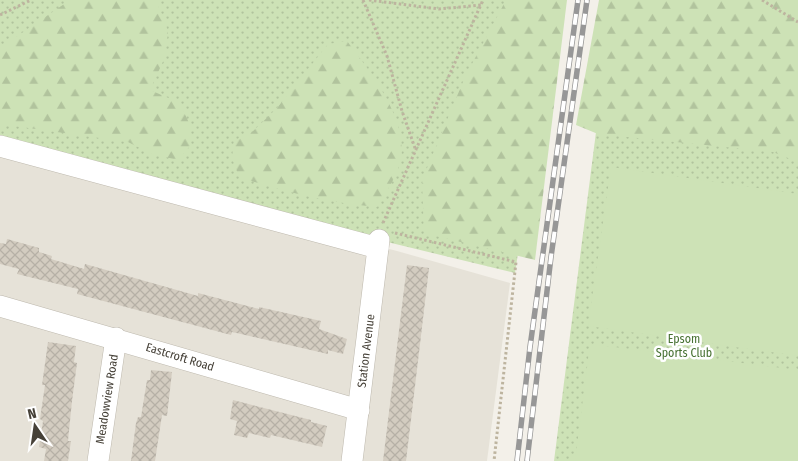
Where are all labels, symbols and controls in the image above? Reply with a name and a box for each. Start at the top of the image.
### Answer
street label: Station Avenue [355,313,377,389]
park label: Epsom Sports Club [656,332,712,360]
street label: Eastcroft Road [144,340,216,374]
street label: Meadowview Road [93,353,121,445]
north arrow [10,401,60,451]
text: N [26,405,38,423]

